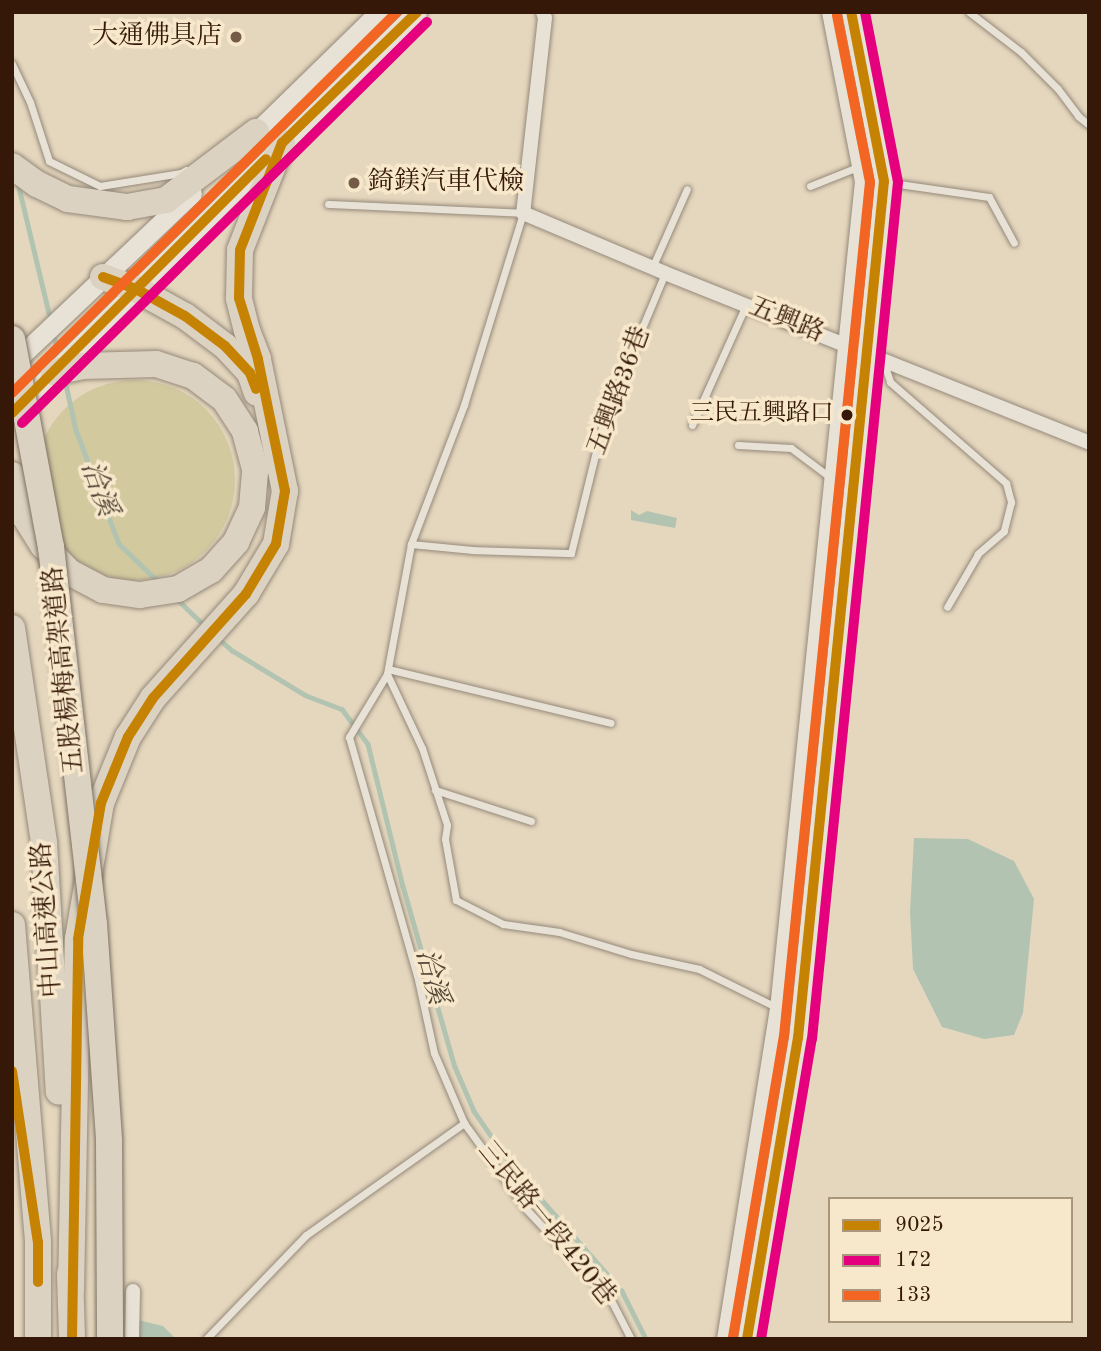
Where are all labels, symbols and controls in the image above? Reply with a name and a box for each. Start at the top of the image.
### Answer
place label: 大通佛具店 [92,21,222,53]
marker: 大通佛具店 [228,29,244,45]
place label: 錡鎂汽車代檢 [368,167,524,199]
marker: 錡鎂汽車代檢 [346,175,362,191]
street label: 五興路 [744,292,828,350]
street label: 五興路36巷 [582,323,658,459]
place label: 三民五興路口 [690,401,834,429]
marker: 三民五興路口 [840,408,854,422]
water label: 洽溪 [73,457,123,521]
street label: 五股楊梅高架道路 [39,565,91,775]
street label: 中山高速公路 [27,841,69,999]
water label: 洽溪 [408,946,454,1008]
street label: 三民路一段420巷 [471,1136,621,1312]
legend [828,1197,1073,1323]
text: 9025 [895,1215,944,1236]
text: 172 [895,1250,932,1271]
text: 133 [895,1285,932,1306]

